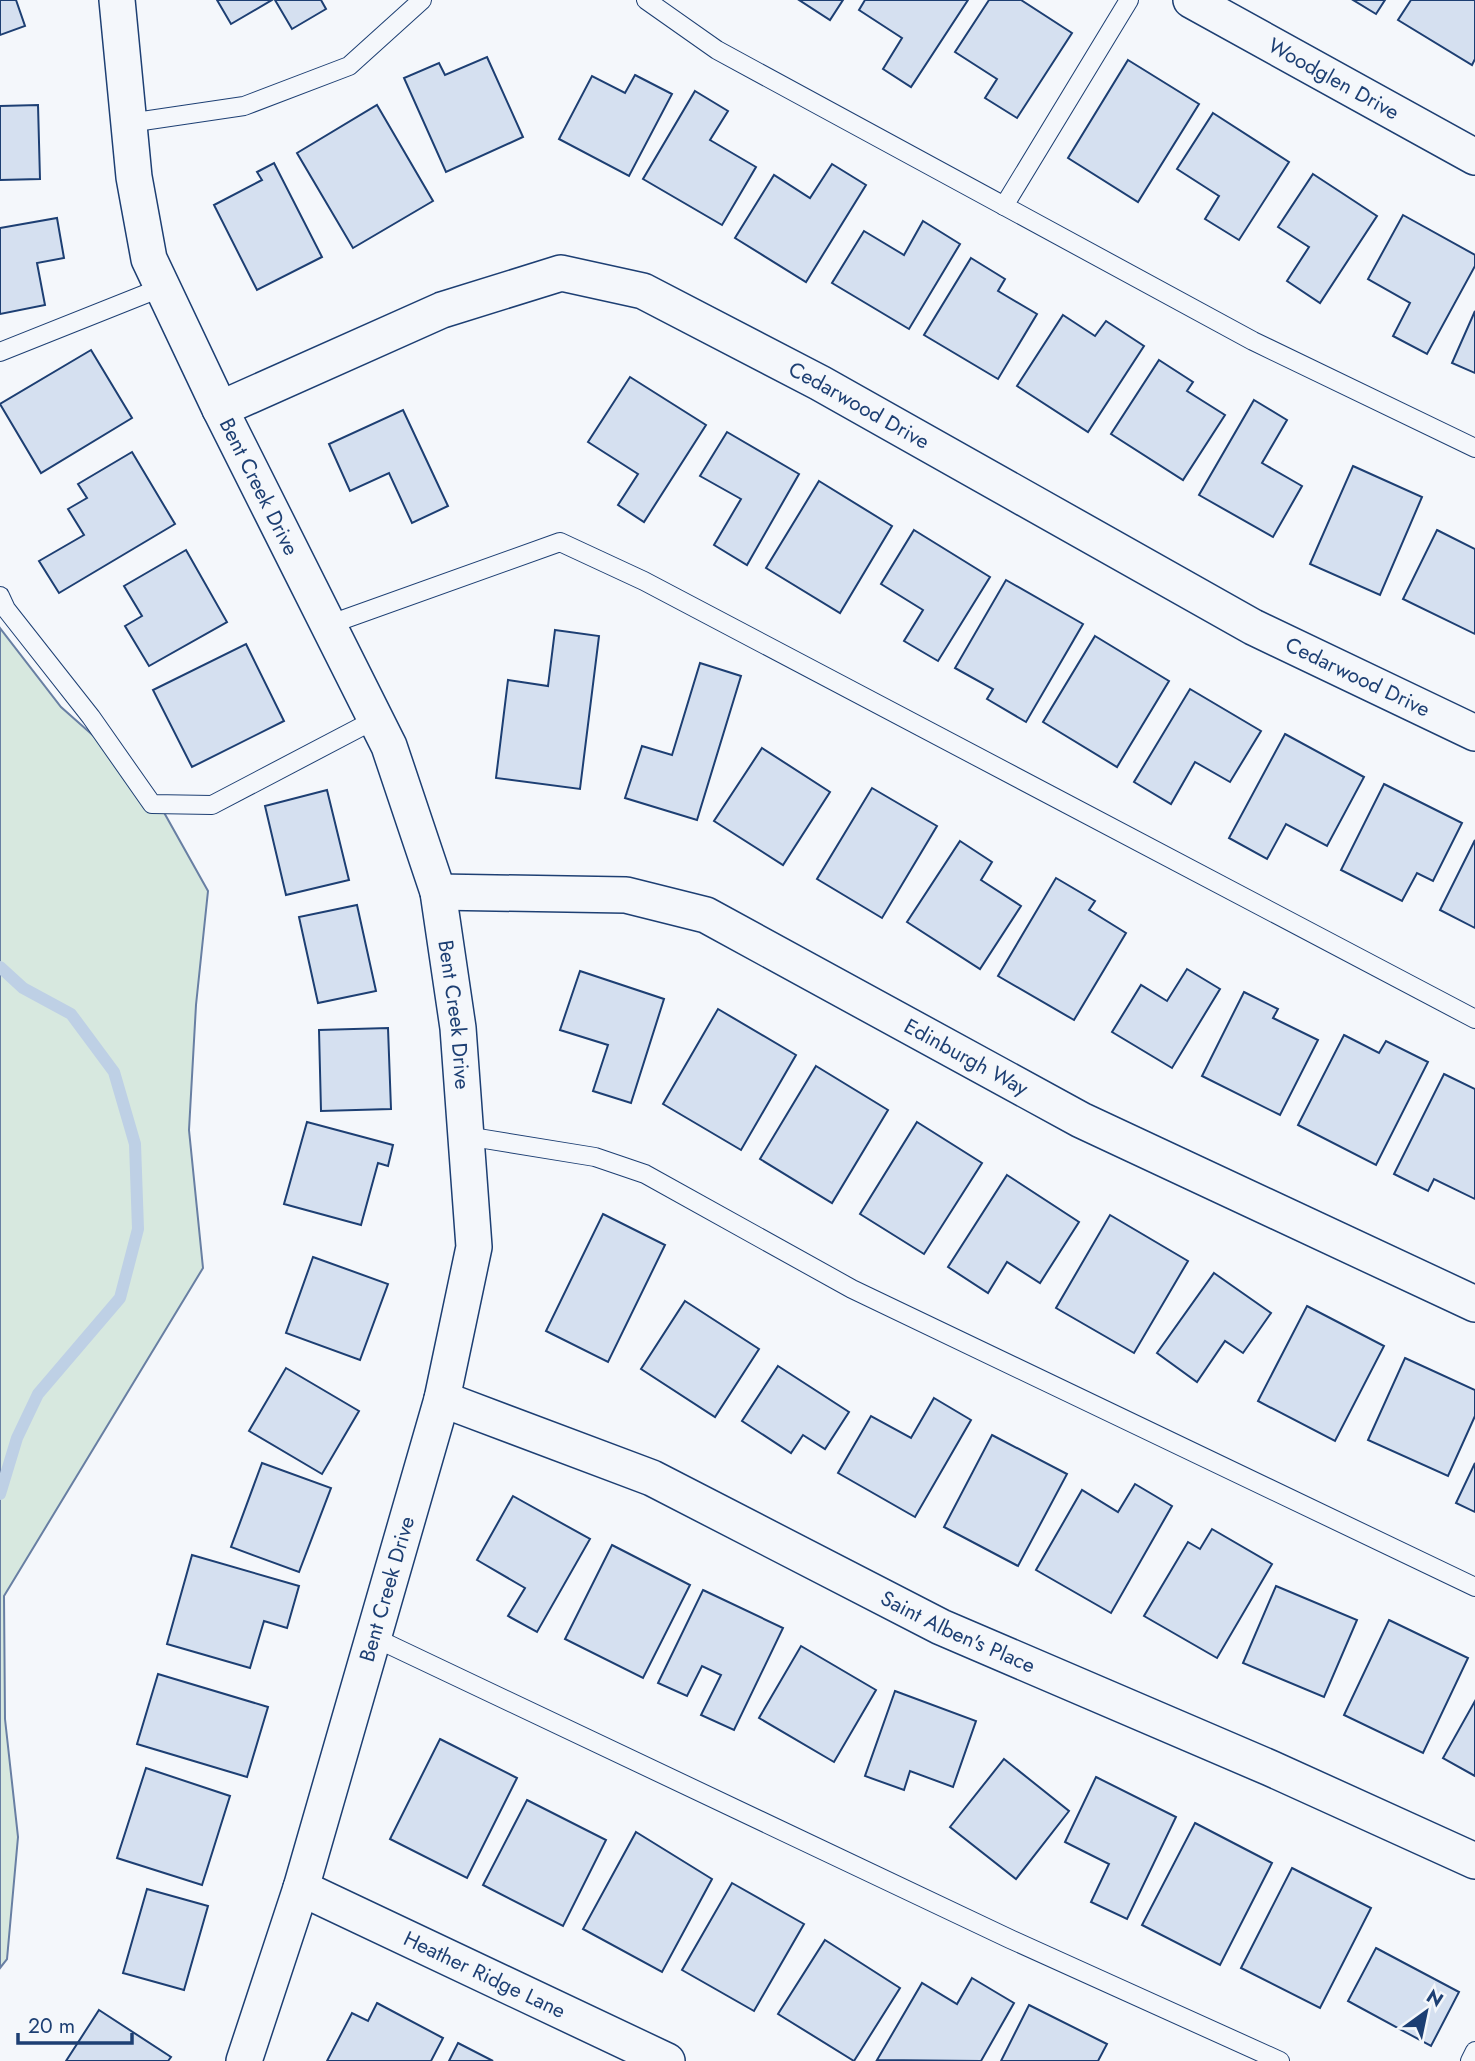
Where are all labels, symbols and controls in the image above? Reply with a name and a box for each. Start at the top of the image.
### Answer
street label: Woodglen Drive [1263,30,1405,127]
street label: Cedarwood Drive [783,354,935,457]
street label: Bent Creek Drive [212,413,306,561]
street label: Cedarwood Drive [1280,630,1435,724]
street label: Bent Creek Drive [430,938,477,1091]
street label: Edinburgh Way [899,1011,1034,1104]
street label: Bent Creek Drive [352,1513,422,1665]
street label: Saint Alben's Place [875,1583,1040,1681]
street label: Heather Ridge Lane [398,1924,571,2026]
north arrow [1391,1977,1461,2047]
text: N [1421,1983,1449,2014]
scale bar [18,2002,131,2046]
text: 20 m [28,2011,75,2041]

